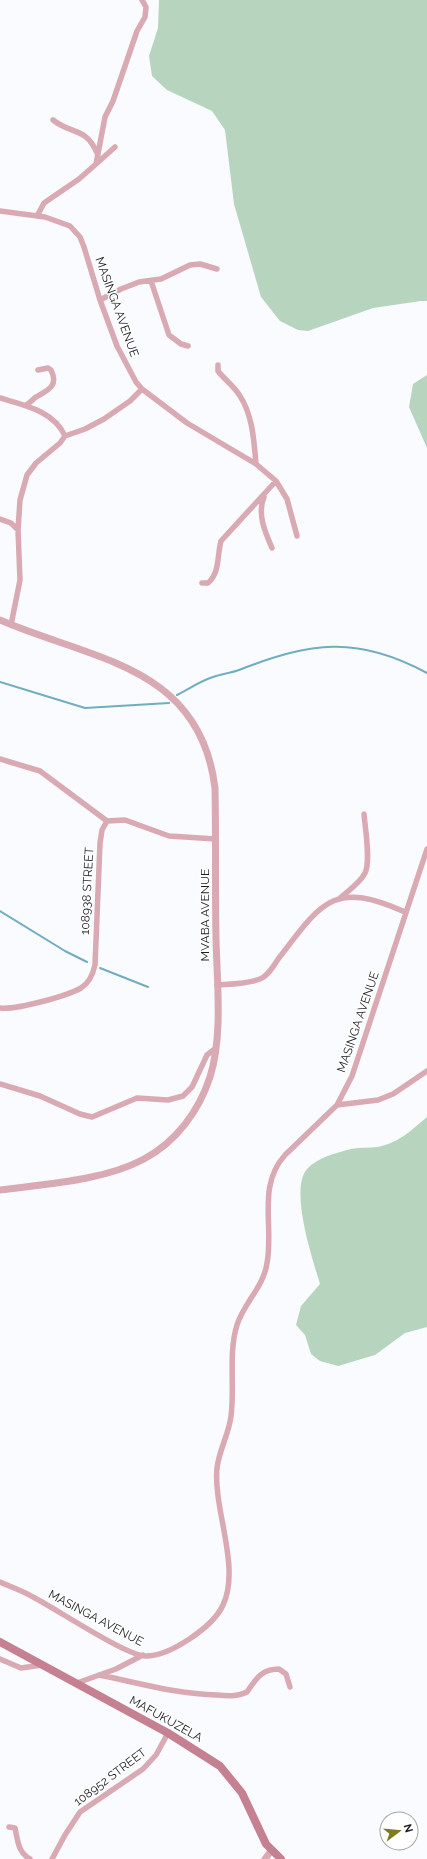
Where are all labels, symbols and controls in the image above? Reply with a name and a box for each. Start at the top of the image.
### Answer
street label: MASINGA AVENUE [92,255,142,359]
street label: 108938 STREET [78,846,96,935]
street label: MVABA AVENUE [198,869,212,961]
street label: MASINGA AVENUE [334,970,382,1074]
street label: MASINGA AVENUE [46,1587,146,1649]
street label: MAFUKUZELA [127,1693,205,1745]
street label: 108952 STREET [71,1745,149,1809]
north arrow [379,1811,419,1851]
text: N [401,1823,416,1834]

